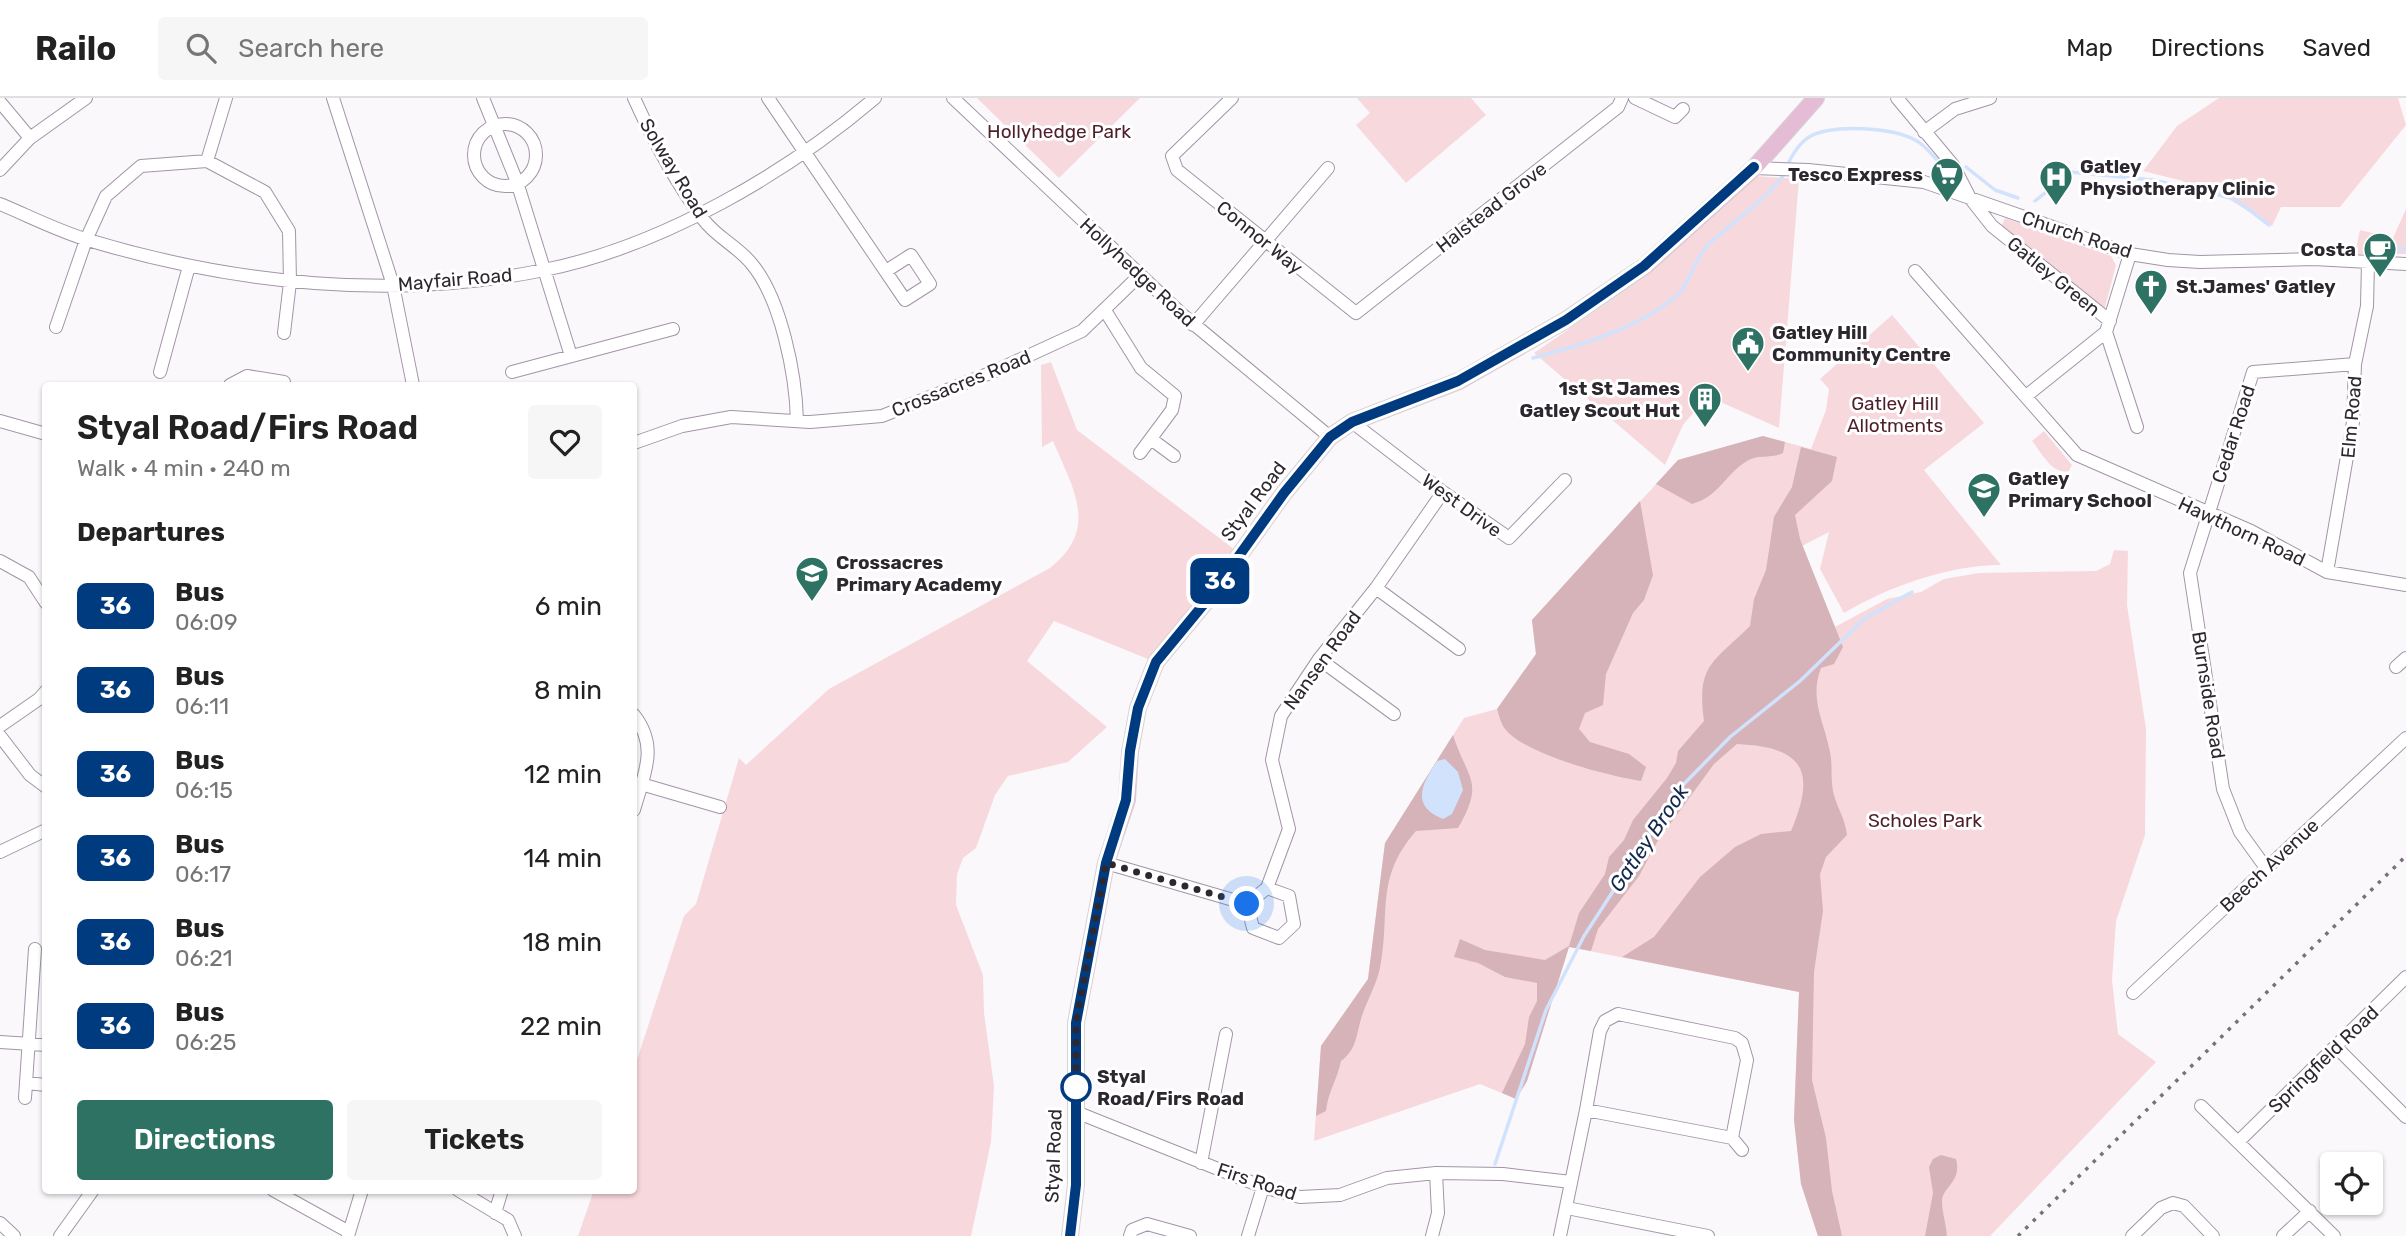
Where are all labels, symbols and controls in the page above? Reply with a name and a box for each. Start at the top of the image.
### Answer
search box [158,17,648,80]
text: Railo [35,29,116,68]
icon: search [182,29,220,67]
text: Search here [238,33,384,64]
text: Map [2066,34,2113,62]
text: Directions [2151,34,2264,62]
text: Saved [2302,34,2371,62]
street label: Solway Road [635,114,712,222]
park label: Hollyhedge Park [987,120,1131,143]
supermarket icon: Tesco Express [1928,155,1966,204]
place label: Gatley Physiotherapy Clinic [2080,155,2275,200]
street label: Halstead Grove [1431,157,1551,258]
hospital icon: Gatley Physiotherapy Clinic [2037,158,2075,207]
place label: Tesco Express [1788,163,1923,186]
street label: Connor Way [1212,196,1307,279]
street label: Church Road [2019,206,2135,263]
street label: Hollyhedge Road [1075,213,1200,332]
cafe icon: Costa [2361,230,2399,279]
street label: Gatley Green [2003,232,2105,321]
place label: Costa [2301,238,2356,261]
street label: Mayfair Road [397,263,513,296]
church icon: St.James' Gatley [2132,267,2170,316]
place label: St.James' Gatley [2176,275,2336,298]
place label: Gatley Hill Community Centre [1772,321,1951,366]
public building icon: Gatley Hill Community Centre [1729,324,1767,373]
street label: Crossacres Road [888,345,1034,422]
street label: Elm Road [2336,375,2367,459]
place label: 1st St James Gatley Scout Hut [1519,377,1680,422]
building icon: 1st St James Gatley Scout Hut [1686,380,1724,429]
street label: Cedar Road [2207,382,2260,486]
park label: Gatley Hill Allotments [1847,392,1943,437]
button: heart [528,405,602,479]
text: Styal Road/Firs Road [77,408,418,447]
text: Walk · 4 min · 240 m [77,454,291,482]
street label: Styal Road [1216,457,1291,546]
place label: Gatley Primary School [2008,467,2152,512]
street label: West Drive [1417,469,1506,542]
school or university icon: Gatley Primary School [1965,470,2003,519]
street label: Hawthorn Road [2175,492,2309,571]
text: Departures [77,517,225,548]
place label: Crossacres Primary Academy [836,551,1003,596]
school or university icon: Crossacres Primary Academy [793,554,831,603]
line badge: 36 [1188,558,1252,604]
text: 36 [1204,567,1236,595]
text: Bus [175,577,224,608]
text: 6 min [535,591,602,622]
text: 36 [100,592,131,620]
street label: Nansen Road [1279,606,1366,714]
text: 06:09 [175,608,238,636]
street label: Burnside Road [2187,630,2230,760]
text: Bus [175,661,224,692]
text: 8 min [534,675,602,706]
text: 36 [100,676,131,704]
text: 06:11 [175,692,229,720]
text: Bus [175,745,224,776]
text: 12 min [524,759,602,790]
text: 36 [100,760,131,788]
text: 06:15 [175,776,233,804]
water label: Gatley Brook [1603,778,1694,896]
park label: Scholes Park [1868,809,1982,832]
street label: Beech Avenue [2215,814,2324,917]
text: Bus [175,829,224,860]
text: 14 min [523,843,602,874]
text: 36 [100,844,131,872]
text: 06:17 [175,860,231,888]
your location [1229,886,1264,921]
text: Bus [175,913,224,944]
text: 18 min [523,927,602,958]
text: 36 [100,928,131,956]
text: 06:21 [175,944,233,972]
text: Bus [175,997,224,1028]
street label: Springfield Road [2263,1001,2383,1118]
text: 22 min [520,1011,602,1042]
text: 36 [100,1012,131,1040]
text: 06:25 [175,1028,237,1056]
place label: Styal Road/Firs Road [1097,1065,1244,1110]
marker: Styal Road/Firs Road [1061,1072,1091,1102]
button: Directions [77,1100,333,1180]
button: Tickets [347,1100,602,1180]
street label: Styal Road [1040,1109,1067,1203]
map controls [2320,1152,2383,1215]
button: locate [2320,1152,2383,1215]
street label: Firs Road [1214,1158,1300,1205]

